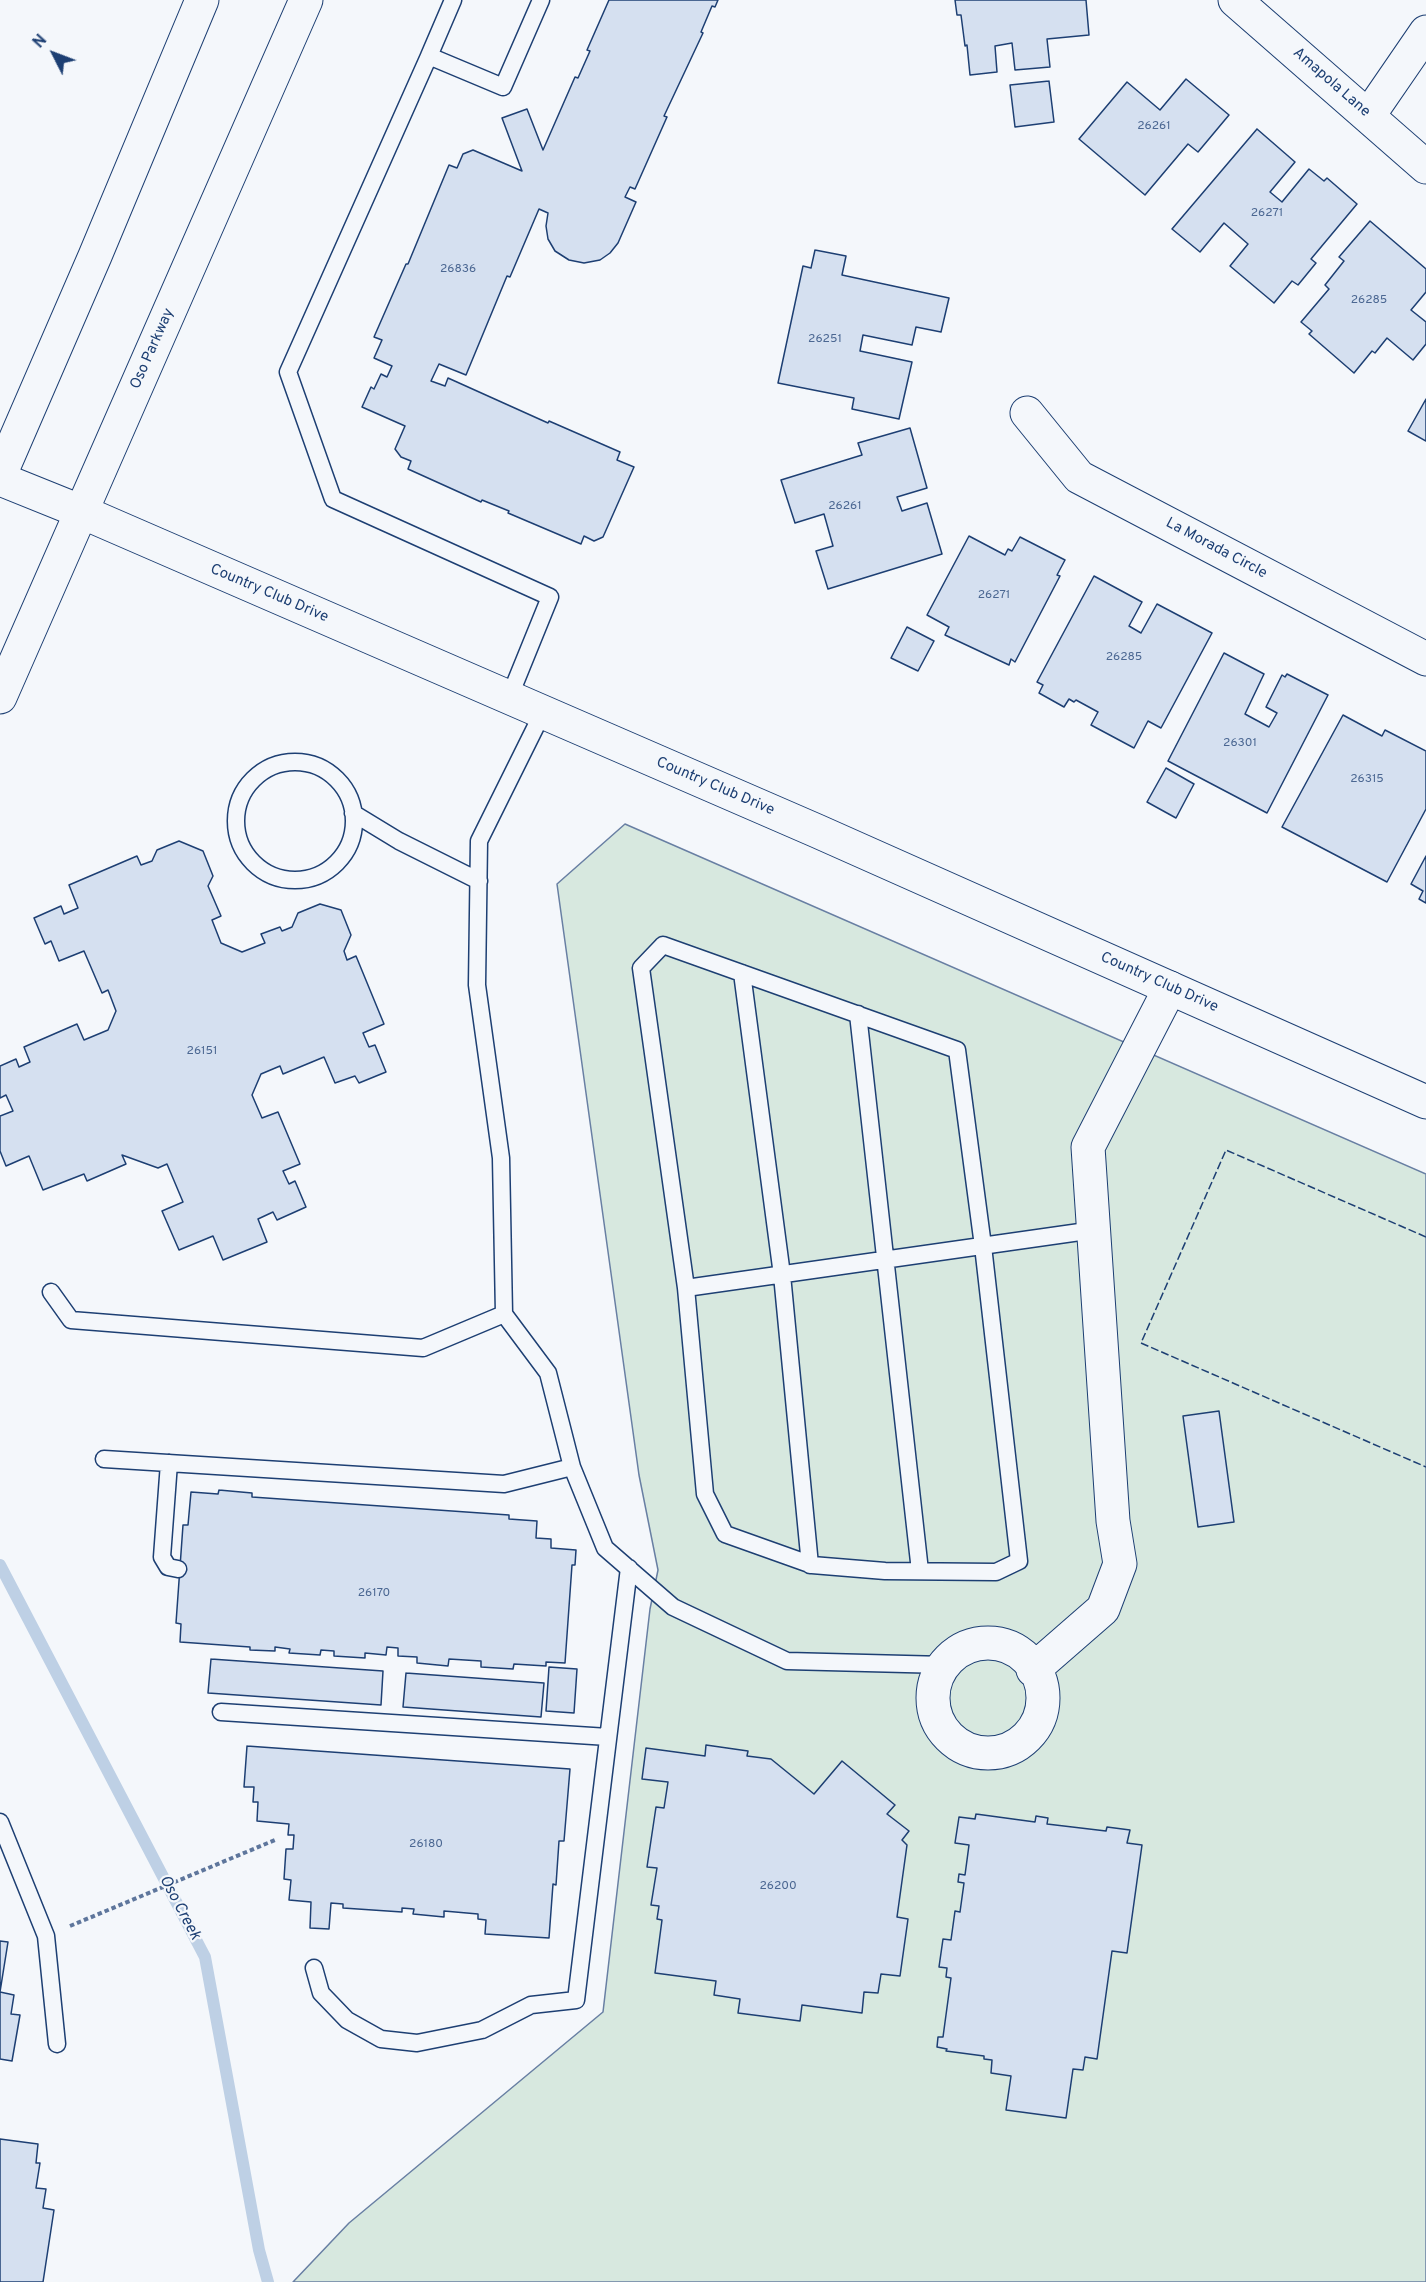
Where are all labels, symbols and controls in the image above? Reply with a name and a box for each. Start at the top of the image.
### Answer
north arrow [24,24,84,84]
text: N [29,31,52,53]
street label: Amapola Lane [1289,44,1373,122]
house number: 26261 [1137,120,1171,134]
house number: 26271 [1251,207,1283,221]
house number: 26836 [440,263,476,277]
house number: 26285 [1351,294,1387,308]
street label: Oso Parkway [127,306,179,392]
house number: 26251 [808,333,842,347]
house number: 26261 [828,500,862,514]
street label: La Morada Circle [1162,515,1270,583]
street label: Country Club Drive [207,561,331,627]
house number: 26271 [978,589,1010,603]
house number: 26285 [1106,651,1142,665]
house number: 26301 [1223,737,1257,751]
street label: Country Club Drive [653,754,777,820]
house number: 26315 [1350,773,1384,787]
street label: Country Club Drive [1097,949,1221,1017]
house number: 26151 [187,1045,217,1059]
house number: 26170 [358,1587,390,1601]
house number: 26180 [409,1838,443,1852]
water label: Oso Creek [154,1872,204,1944]
house number: 26200 [759,1880,797,1894]

